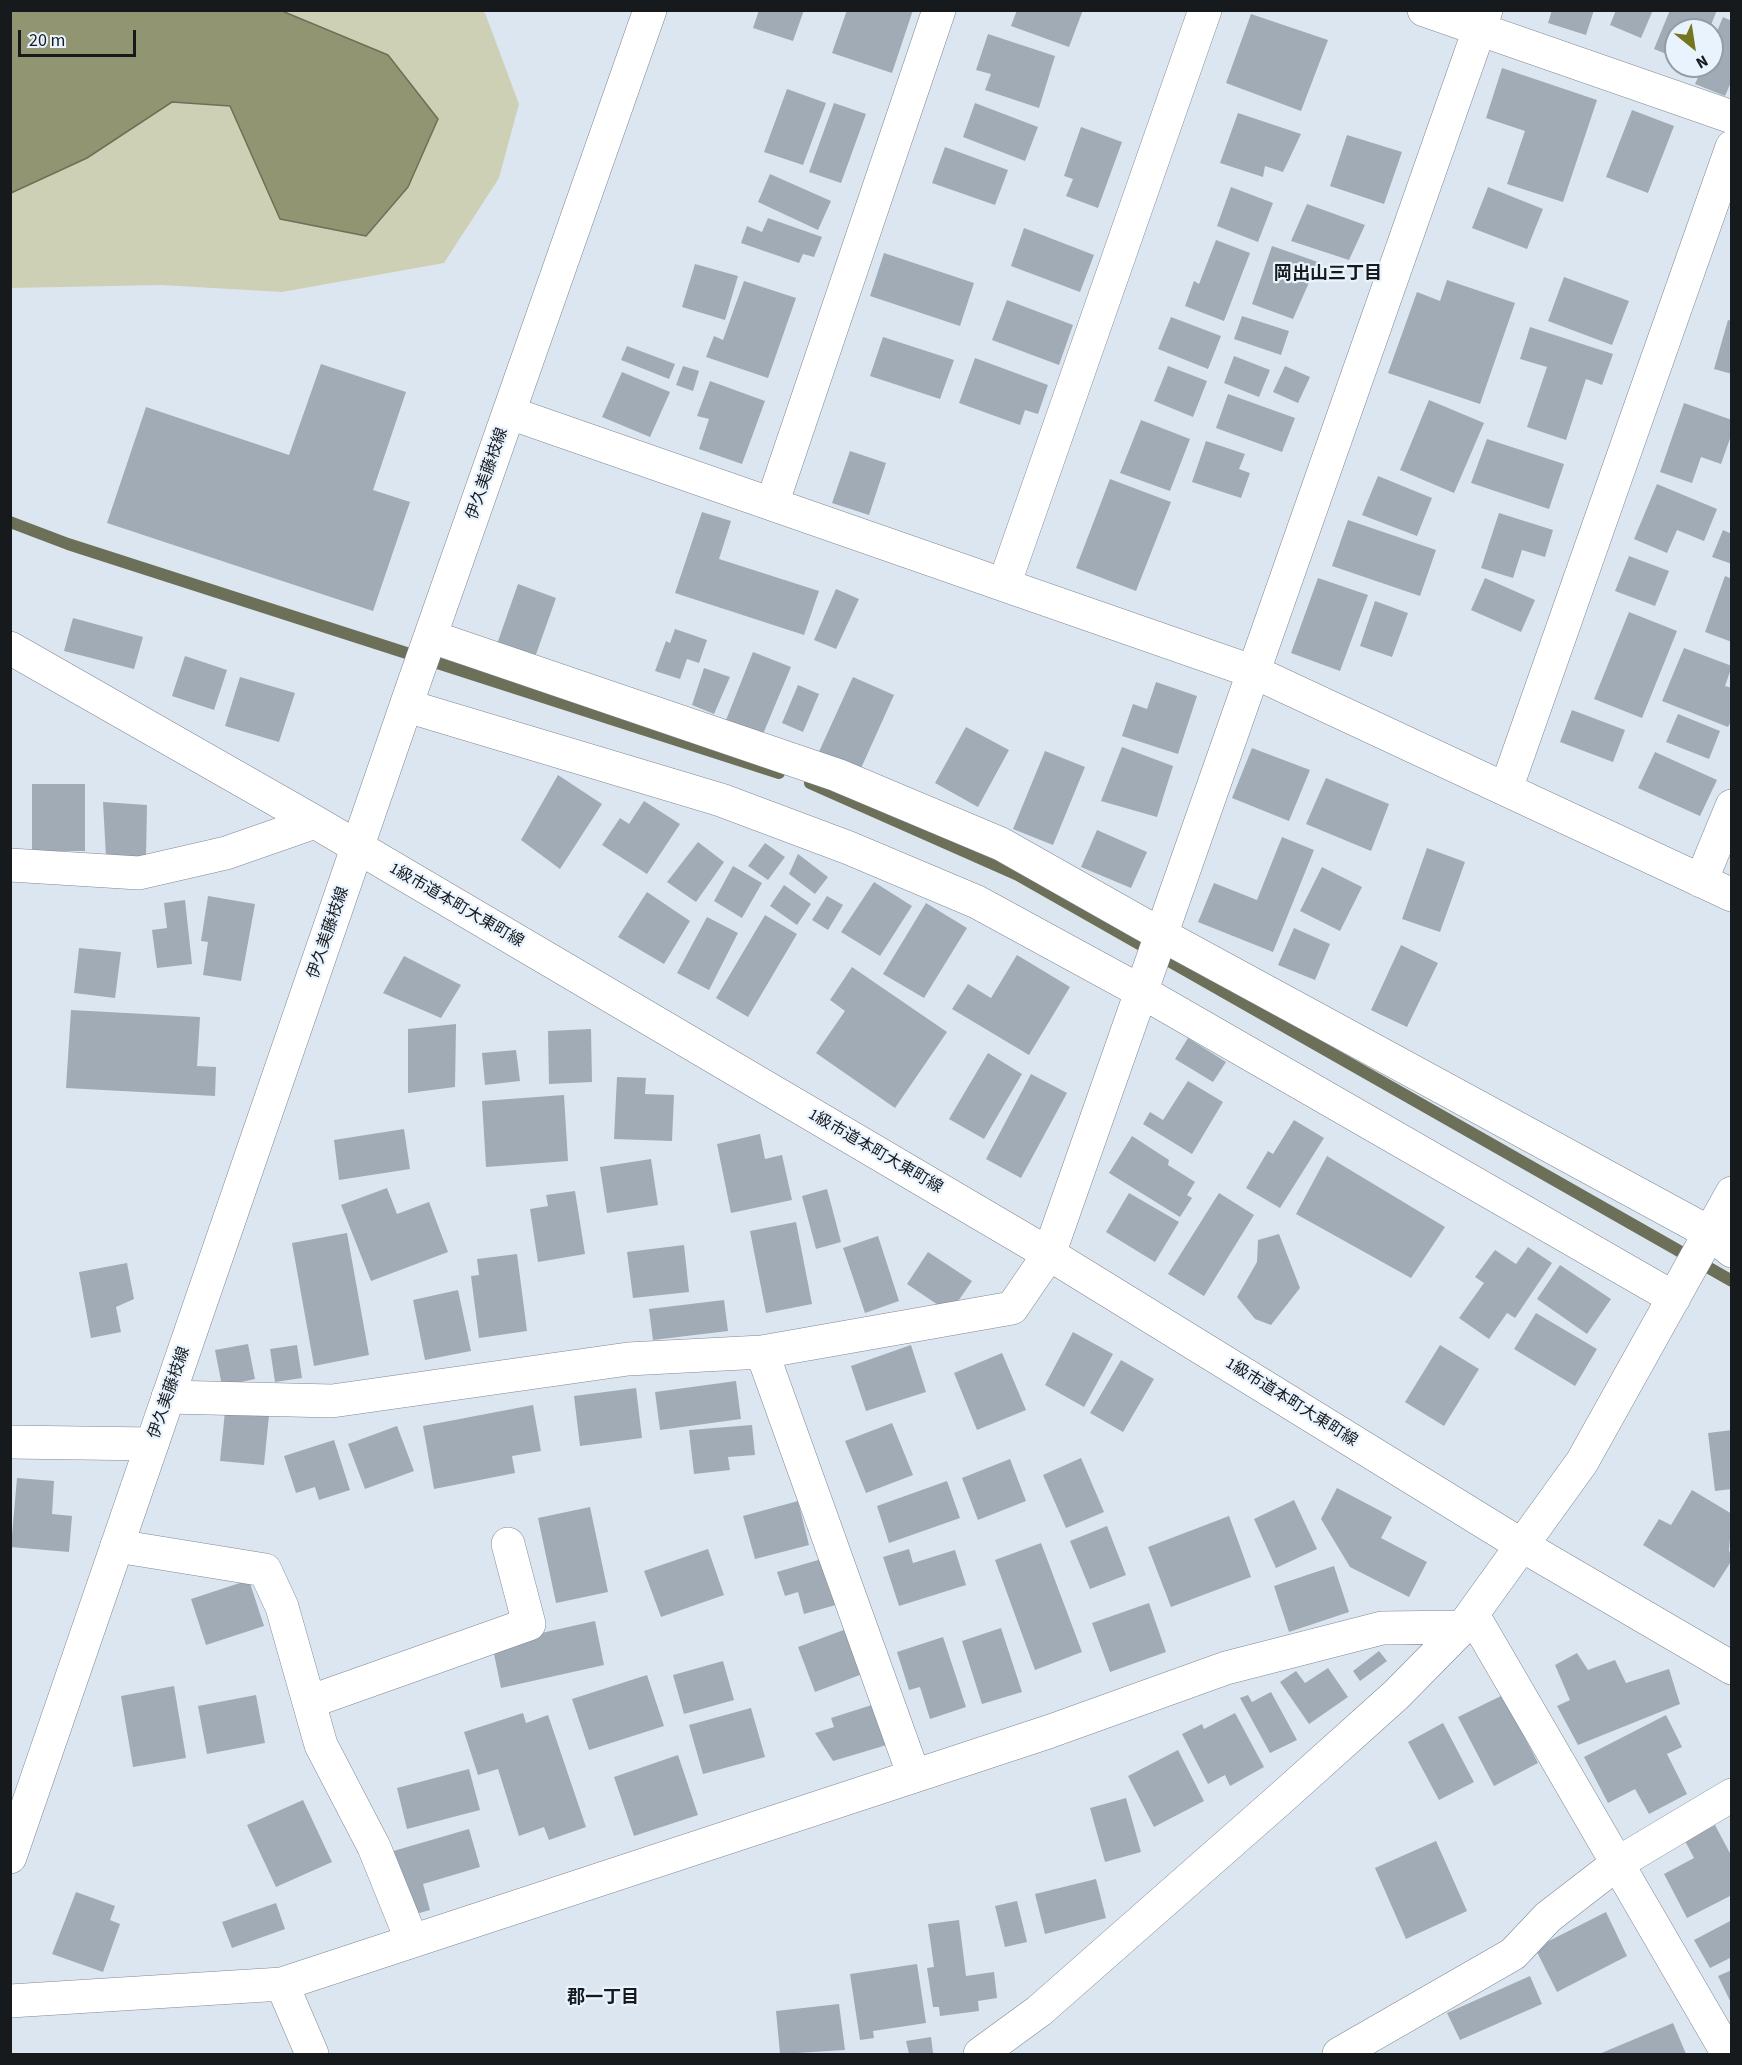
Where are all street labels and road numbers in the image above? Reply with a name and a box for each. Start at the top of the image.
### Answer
street label: 伊久美藤枝線 [463,425,513,523]
street label: 1級市道本町大東町線 [385,860,527,952]
street label: 伊久美藤枝線 [304,884,354,982]
street label: 1級市道本町大東町線 [804,1106,946,1198]
street label: 伊久美藤枝線 [145,1344,195,1442]
street label: 1級市道本町大東町線 [1221,1355,1361,1451]

